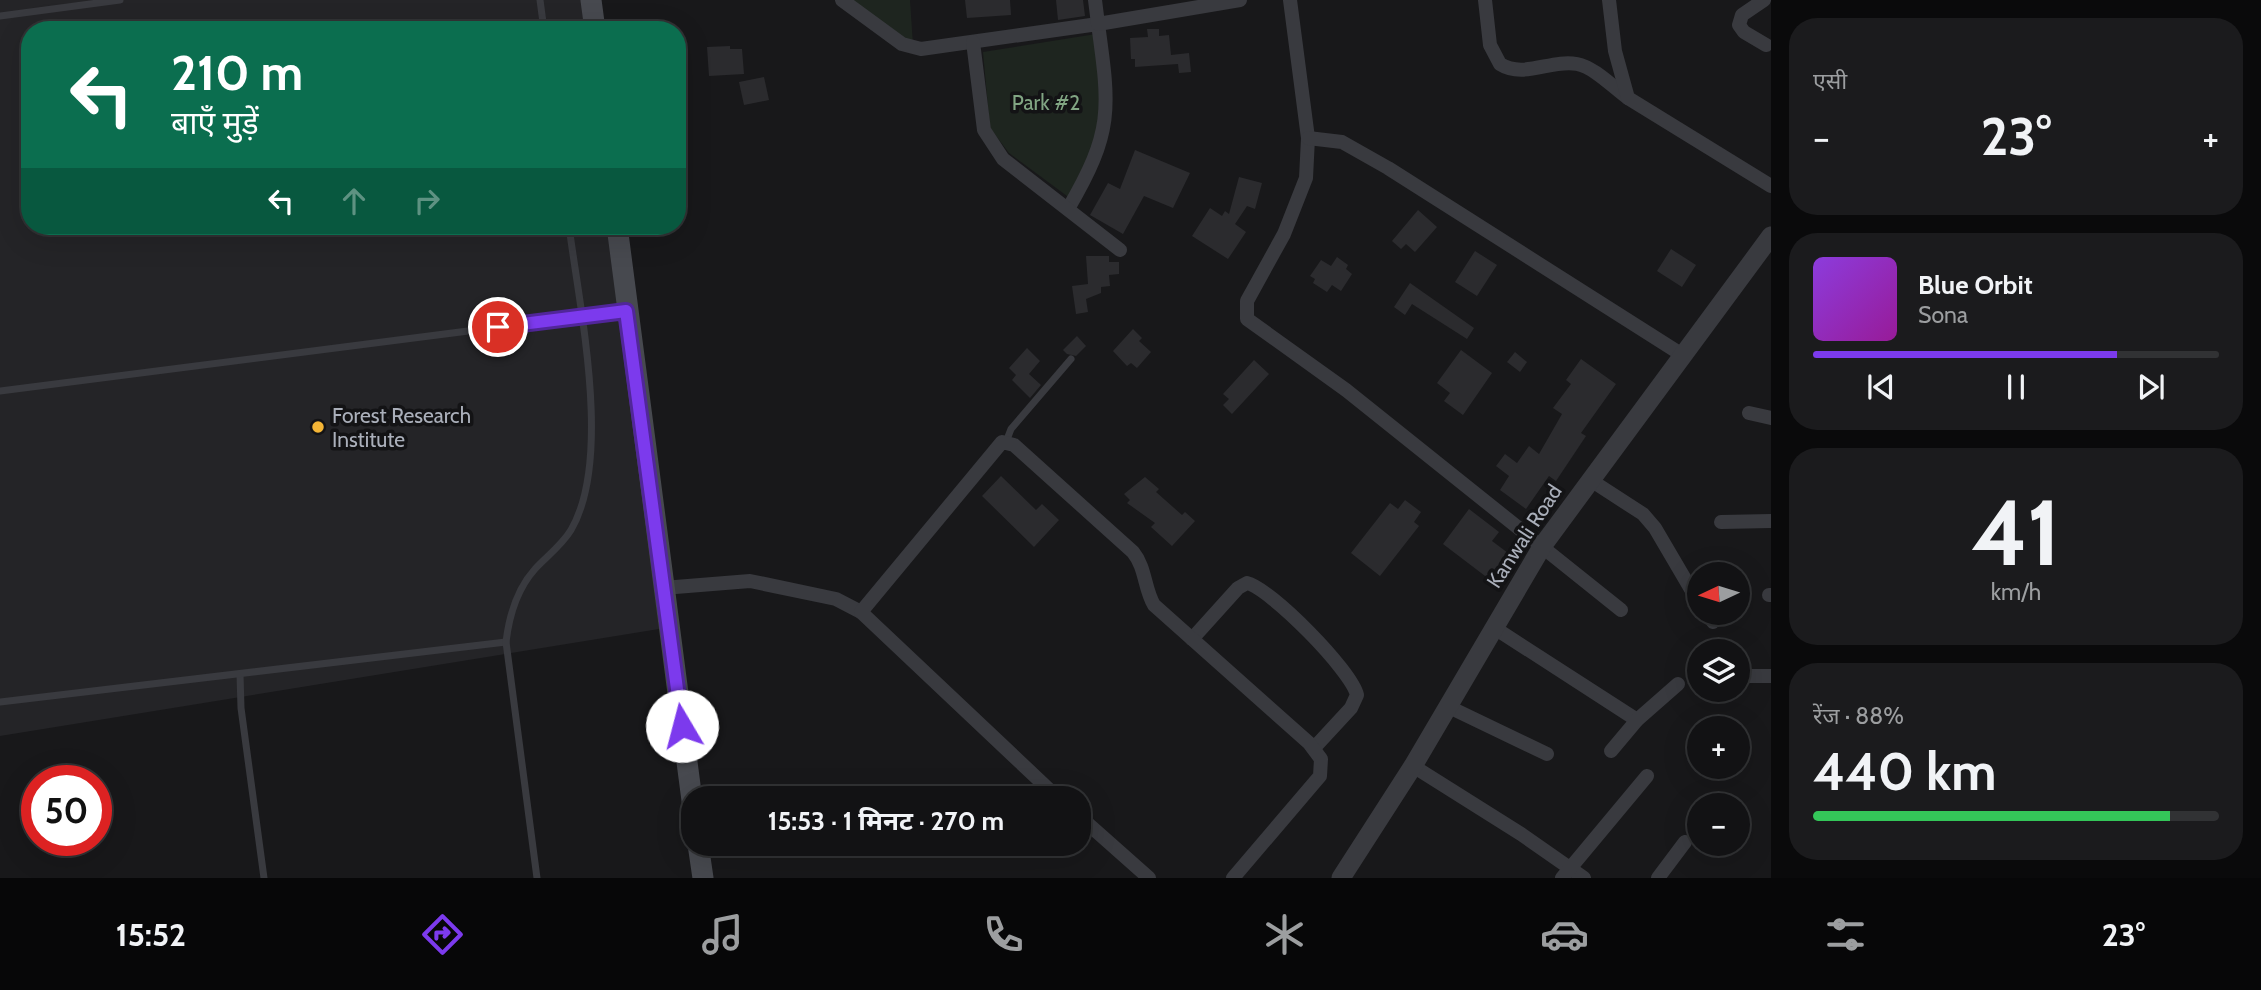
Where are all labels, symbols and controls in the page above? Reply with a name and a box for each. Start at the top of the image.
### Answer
text: 210 m [171,43,303,102]
icon: left [56,49,147,140]
text: एसी [1813,67,1847,95]
park label: Park #2 [1012,90,1080,115]
text: बाएँ मुड़ें [171,103,259,142]
text: 23° [1981,105,2051,168]
text: − [1813,114,1830,161]
text: + [2202,114,2219,161]
icon: left [262,182,300,220]
icon: ahead [335,182,373,220]
icon: right [408,182,446,220]
text: Blue Orbit [1918,269,2033,301]
pin [468,297,528,357]
text: Sona [1918,301,1968,329]
icon: arrive [479,308,517,346]
icon: previous [1862,368,1900,406]
icon: pause [1997,368,2035,406]
icon: next [2132,368,2170,406]
place label: Forest Research Institute [332,403,471,452]
marker: Forest Research Institute [310,419,326,435]
text: 41 [1971,477,2061,588]
street label: Kanwali Road [1481,480,1567,592]
north arrow [1687,562,1750,625]
map controls [1687,562,1750,856]
text: km/h [1991,578,2041,606]
button: layers [1687,639,1750,702]
position arrow [645,689,719,763]
text: रेंज · 88% [1813,702,1904,730]
button: + [1687,716,1750,779]
text: 440 km [1813,740,1996,803]
speed limit sign: 50 [21,765,112,856]
button: − [1687,793,1750,856]
text: 15:53 · 1 मिनट · 270 m [768,805,1004,837]
icon: directions [418,910,467,959]
icon: music [698,910,747,959]
icon: phone [979,910,1028,959]
icon: climate [1260,910,1309,959]
icon: car [1540,910,1589,959]
icon: filters [1821,910,1870,959]
text: 15:52 [116,915,186,954]
text: 23° [2102,915,2145,954]

